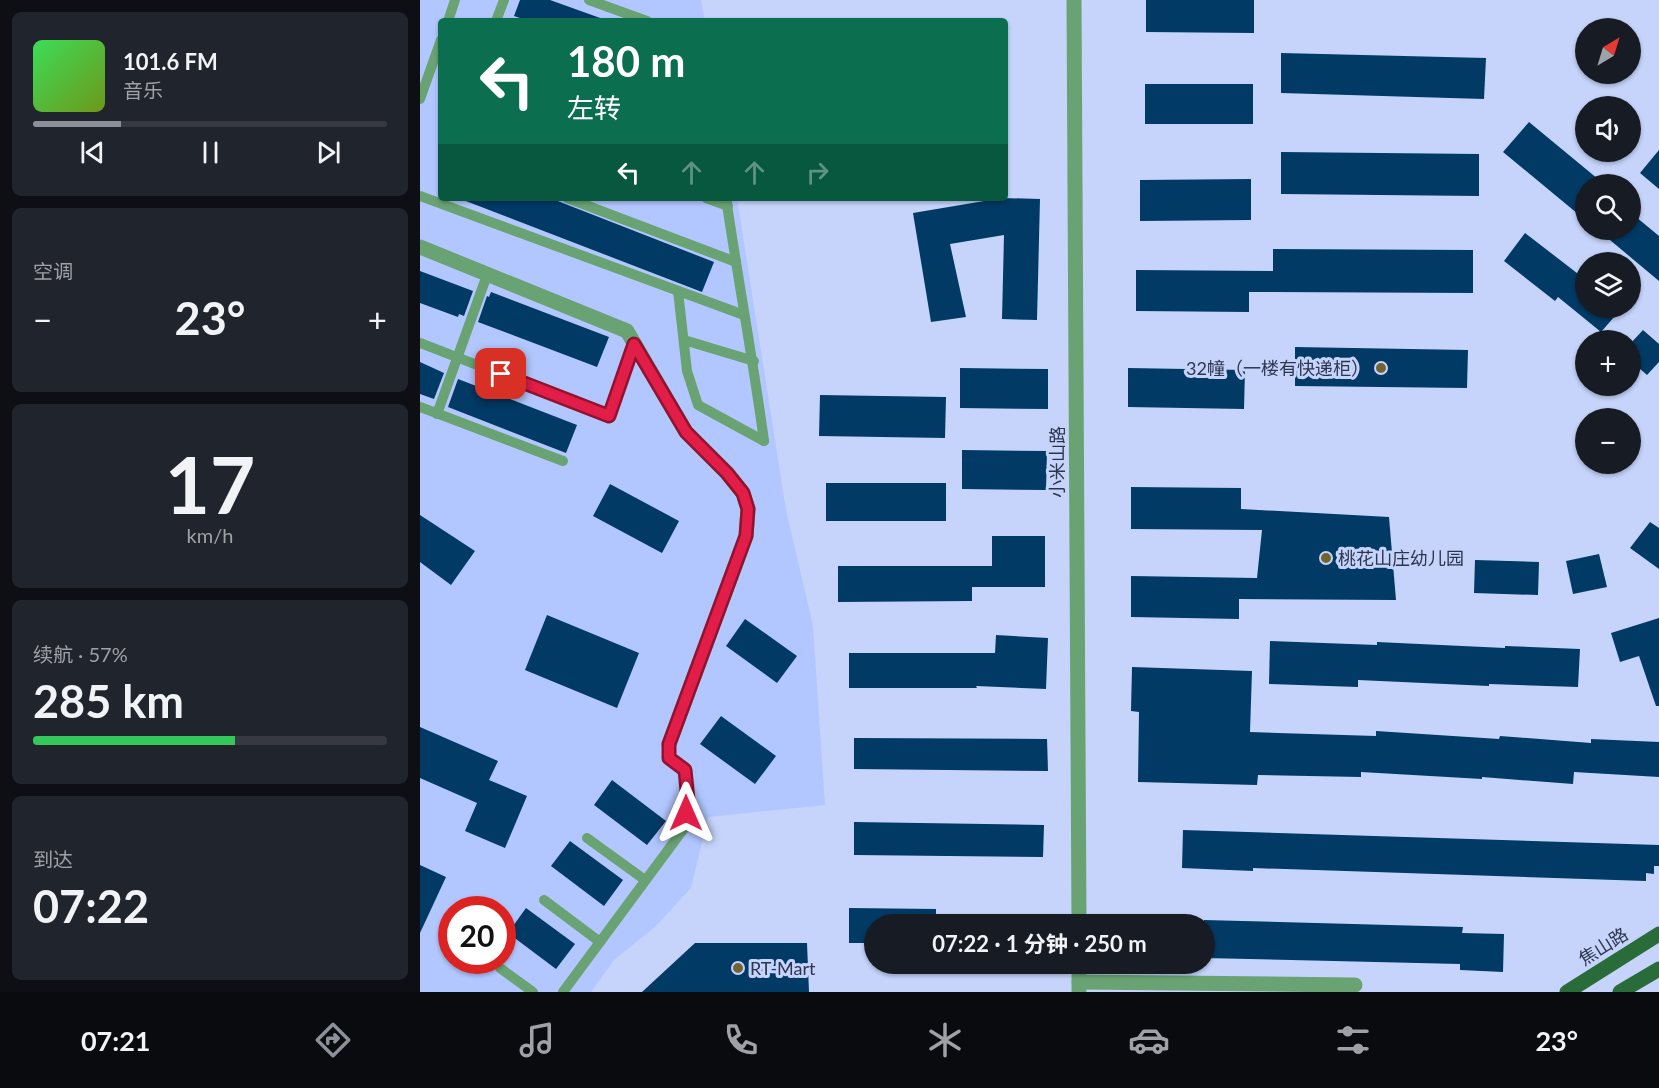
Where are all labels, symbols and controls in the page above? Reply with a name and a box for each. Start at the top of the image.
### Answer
north arrow [1575,18,1641,84]
map controls [1575,18,1641,474]
text: 180 m [567,36,685,86]
icon: left [468,42,546,120]
text: 101.6 FM [123,48,218,75]
text: 音乐 [123,78,163,102]
text: 左转 [567,91,621,124]
button: sound [1575,96,1641,162]
icon: previous [76,136,109,169]
icon: pause [194,136,227,169]
icon: next [312,136,345,169]
icon: left [612,156,645,189]
icon: ahead [675,156,708,189]
icon: ahead [738,156,771,189]
icon: right [801,156,834,189]
button: search [1575,174,1641,240]
button: layers [1575,252,1641,318]
text: 空调 [33,259,73,283]
text: 23° [175,291,245,345]
text: − [33,299,52,339]
text: + [368,299,387,339]
button: + [1575,330,1641,396]
pin [475,348,526,399]
icon: arrive [484,357,517,390]
place label: 32幢（一楼有快递柜） [1186,357,1369,379]
marker: 32幢（一楼有快递柜） [1374,361,1388,375]
button: − [1575,408,1641,474]
street label: 小米山路 [1046,426,1068,498]
text: 17 [165,437,255,531]
text: km/h [187,523,233,547]
place label: 桃花山庄幼儿园 [1338,547,1464,569]
marker: 桃花山庄幼儿园 [1319,551,1333,565]
text: 续航 · 57% [33,642,128,666]
text: 285 km [33,674,184,728]
position arrow [654,781,718,845]
text: 到达 [33,847,73,871]
text: 07:22 [33,879,149,933]
speed limit sign: 20 [438,896,516,974]
street label: 焦山路 [1574,922,1632,970]
text: 07:22 · 1 分钟 · 250 m [932,930,1147,957]
place label: RT-Mart [750,957,816,979]
marker: RT-Mart [731,961,745,975]
icon: directions [312,1019,354,1061]
icon: music [516,1019,558,1061]
icon: phone [720,1019,762,1061]
icon: climate [924,1019,966,1061]
icon: car [1128,1019,1170,1061]
icon: filters [1332,1019,1374,1061]
text: 07:21 [81,1024,151,1057]
text: 23° [1535,1024,1578,1057]

